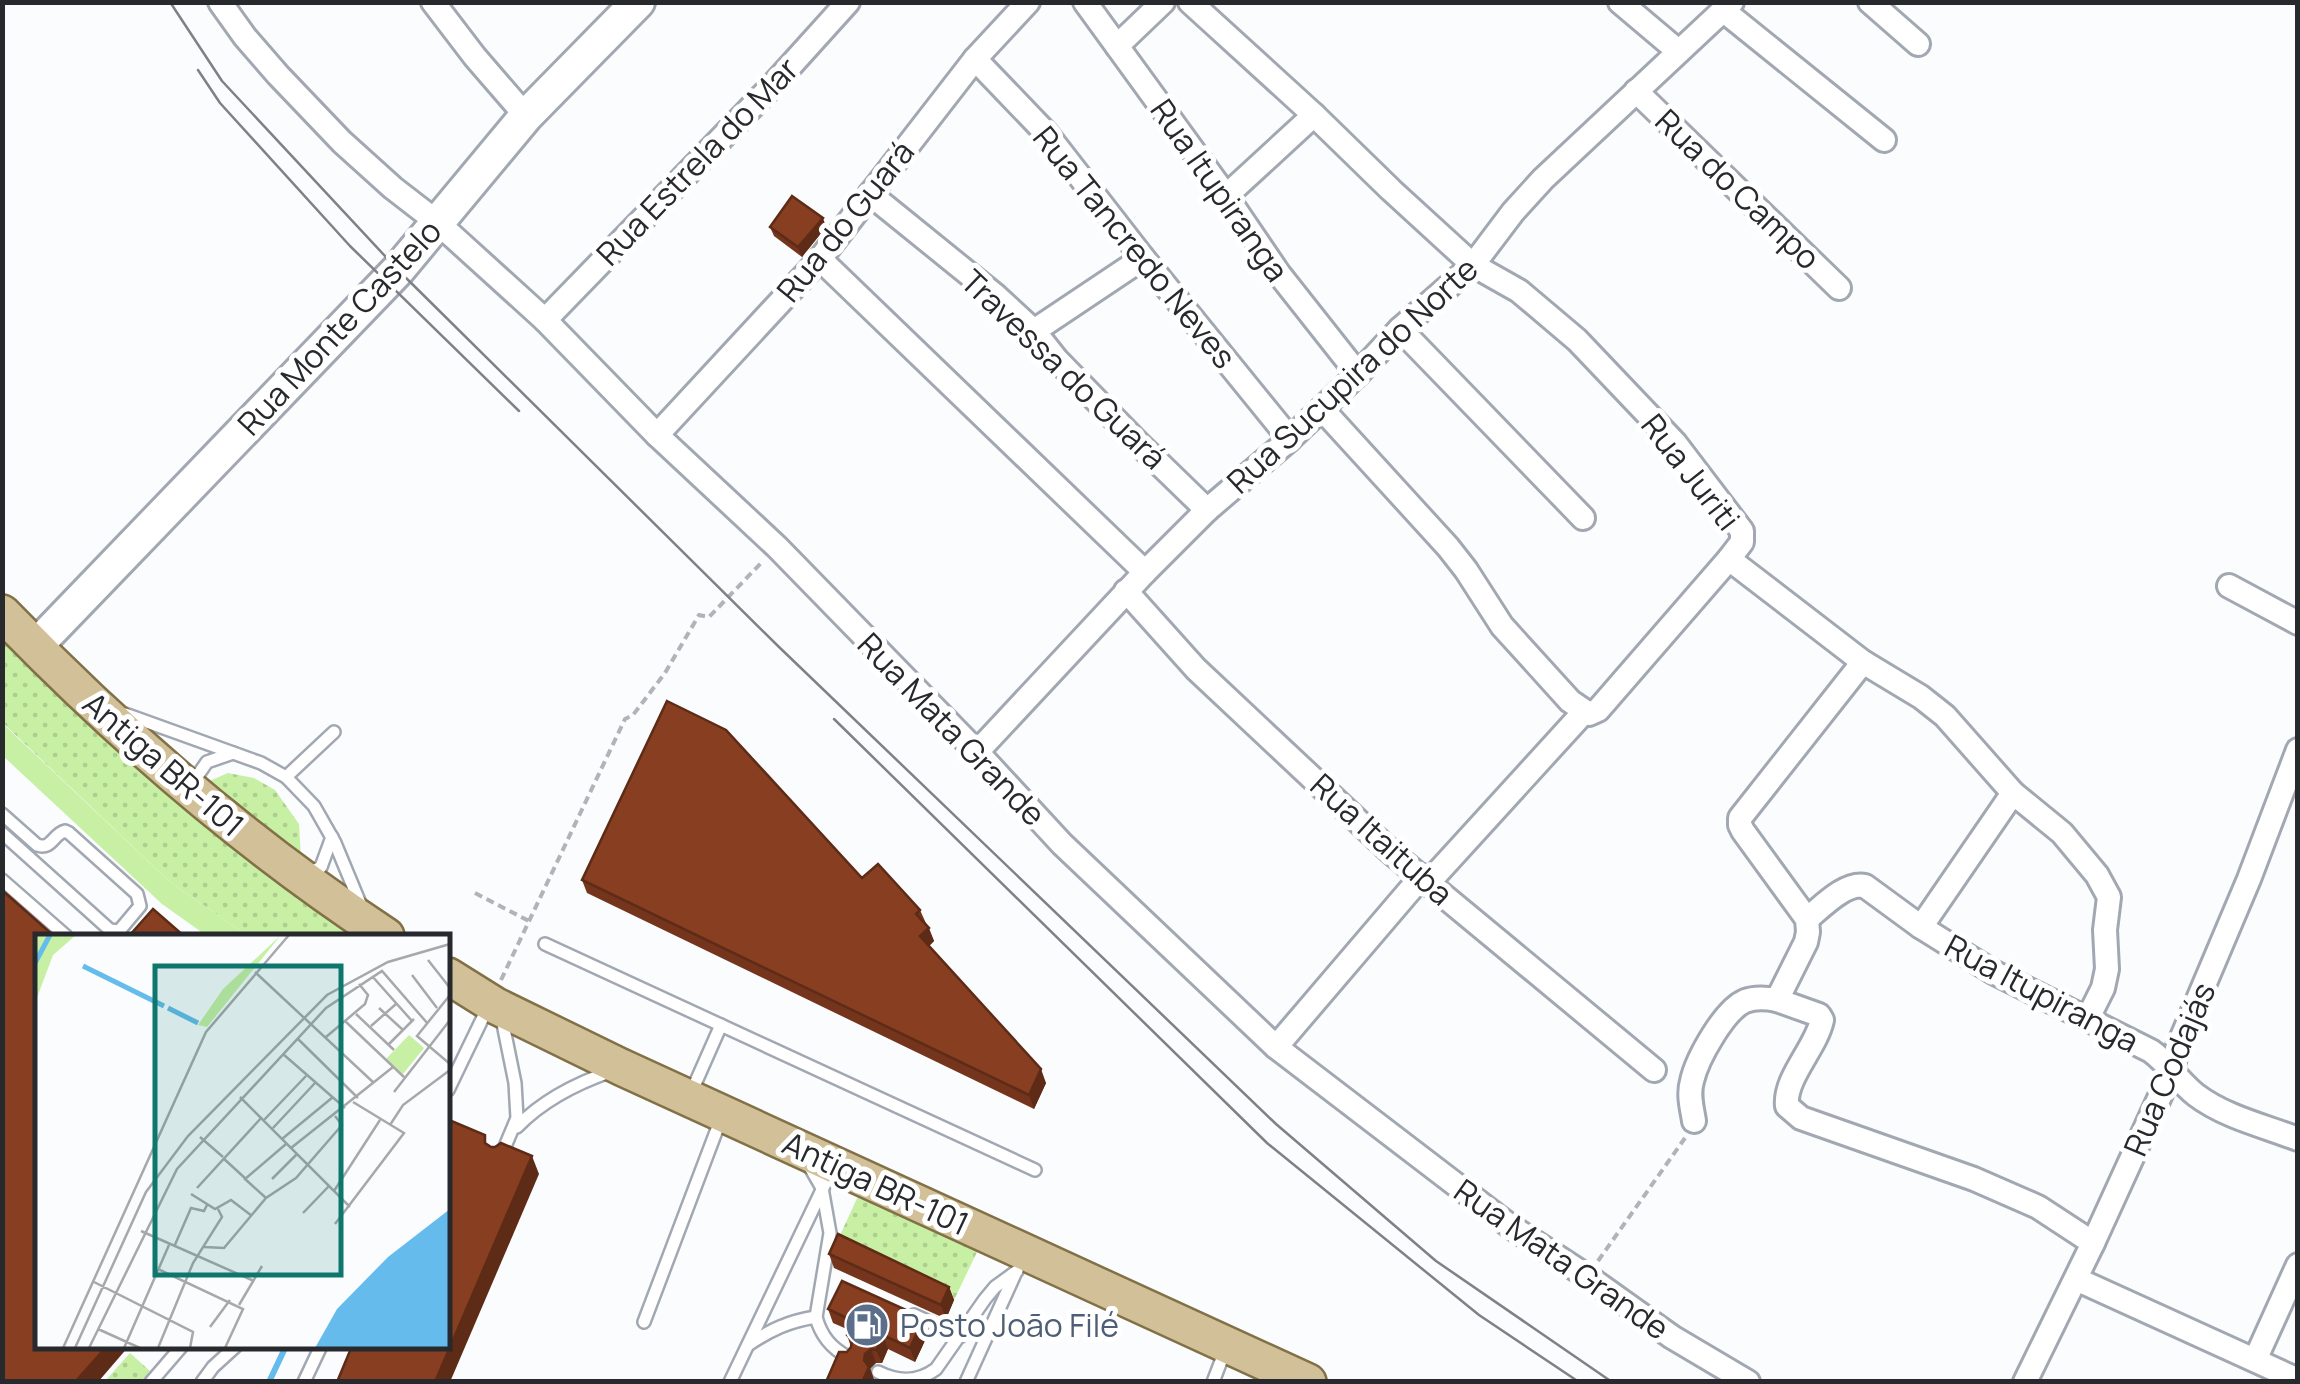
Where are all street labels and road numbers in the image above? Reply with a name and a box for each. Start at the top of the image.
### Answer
street label: Rua Estrela do Mar [586,47,808,275]
street label: Rua Itupiranga [1141,90,1299,290]
street label: Rua do Campo [1646,99,1830,279]
street label: Rua Tancredo Neves [1024,117,1246,377]
street label: Rua do Guará [766,131,924,311]
street label: Rua Monte Castelo [227,210,451,444]
street label: Rua Sucupira do Norte [1217,247,1487,503]
street label: Travessa do Guará [952,259,1176,479]
street label: Rua Juriti [1632,405,1750,539]
street label: Rua Mata Grande [848,623,1056,835]
street label: Antiga BR-101 [74,682,254,846]
street label: Rua Itaituba [1301,763,1463,915]
street label: Rua Itupiranga [1937,923,2147,1063]
street label: Rua Codajás [2113,975,2225,1163]
street label: Antiga BR-101 [776,1121,976,1245]
street label: Rua Mata Grande [1446,1168,1678,1350]

